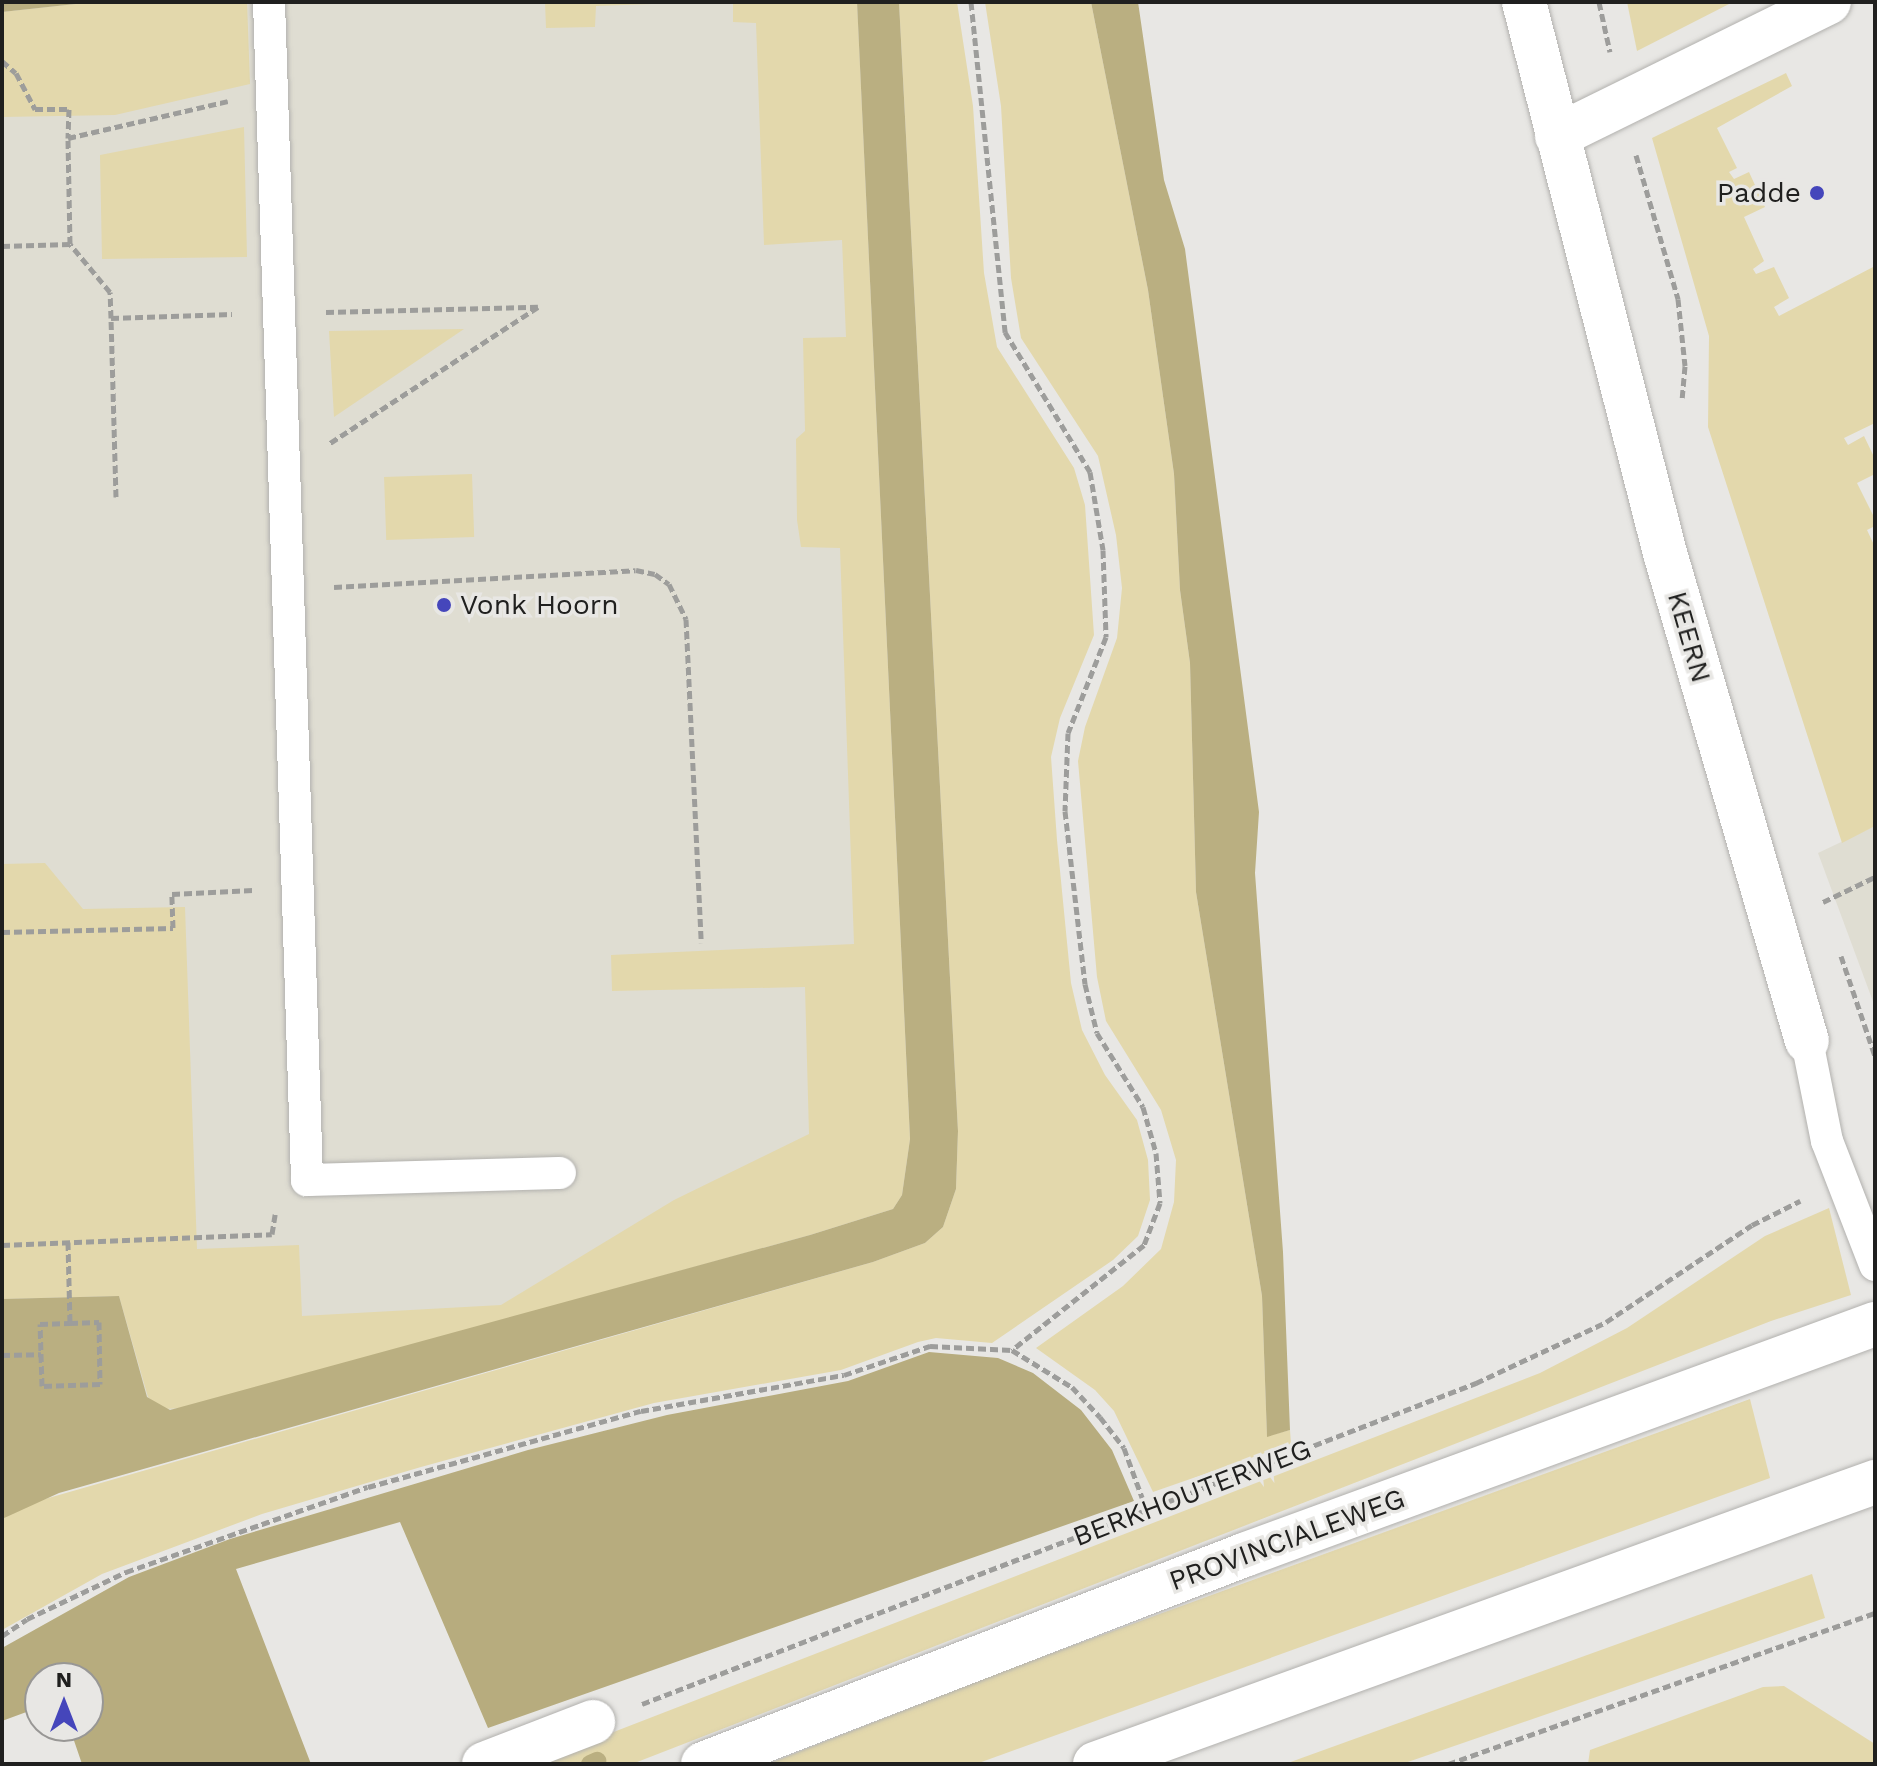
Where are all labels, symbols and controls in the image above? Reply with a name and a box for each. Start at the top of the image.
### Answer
place label: Padde [1717,176,1801,210]
marker: Padde [1808,184,1826,202]
place label: Vonk Hoorn [460,588,619,622]
street label: KEERN [1660,588,1718,686]
marker: Vonk Hoorn [435,596,453,614]
street label: BERKHOUTERWEG [1068,1432,1316,1554]
street label: PROVINCIALEWEG [1165,1482,1409,1598]
north arrow [24,1662,104,1742]
text: N [56,1667,72,1692]

